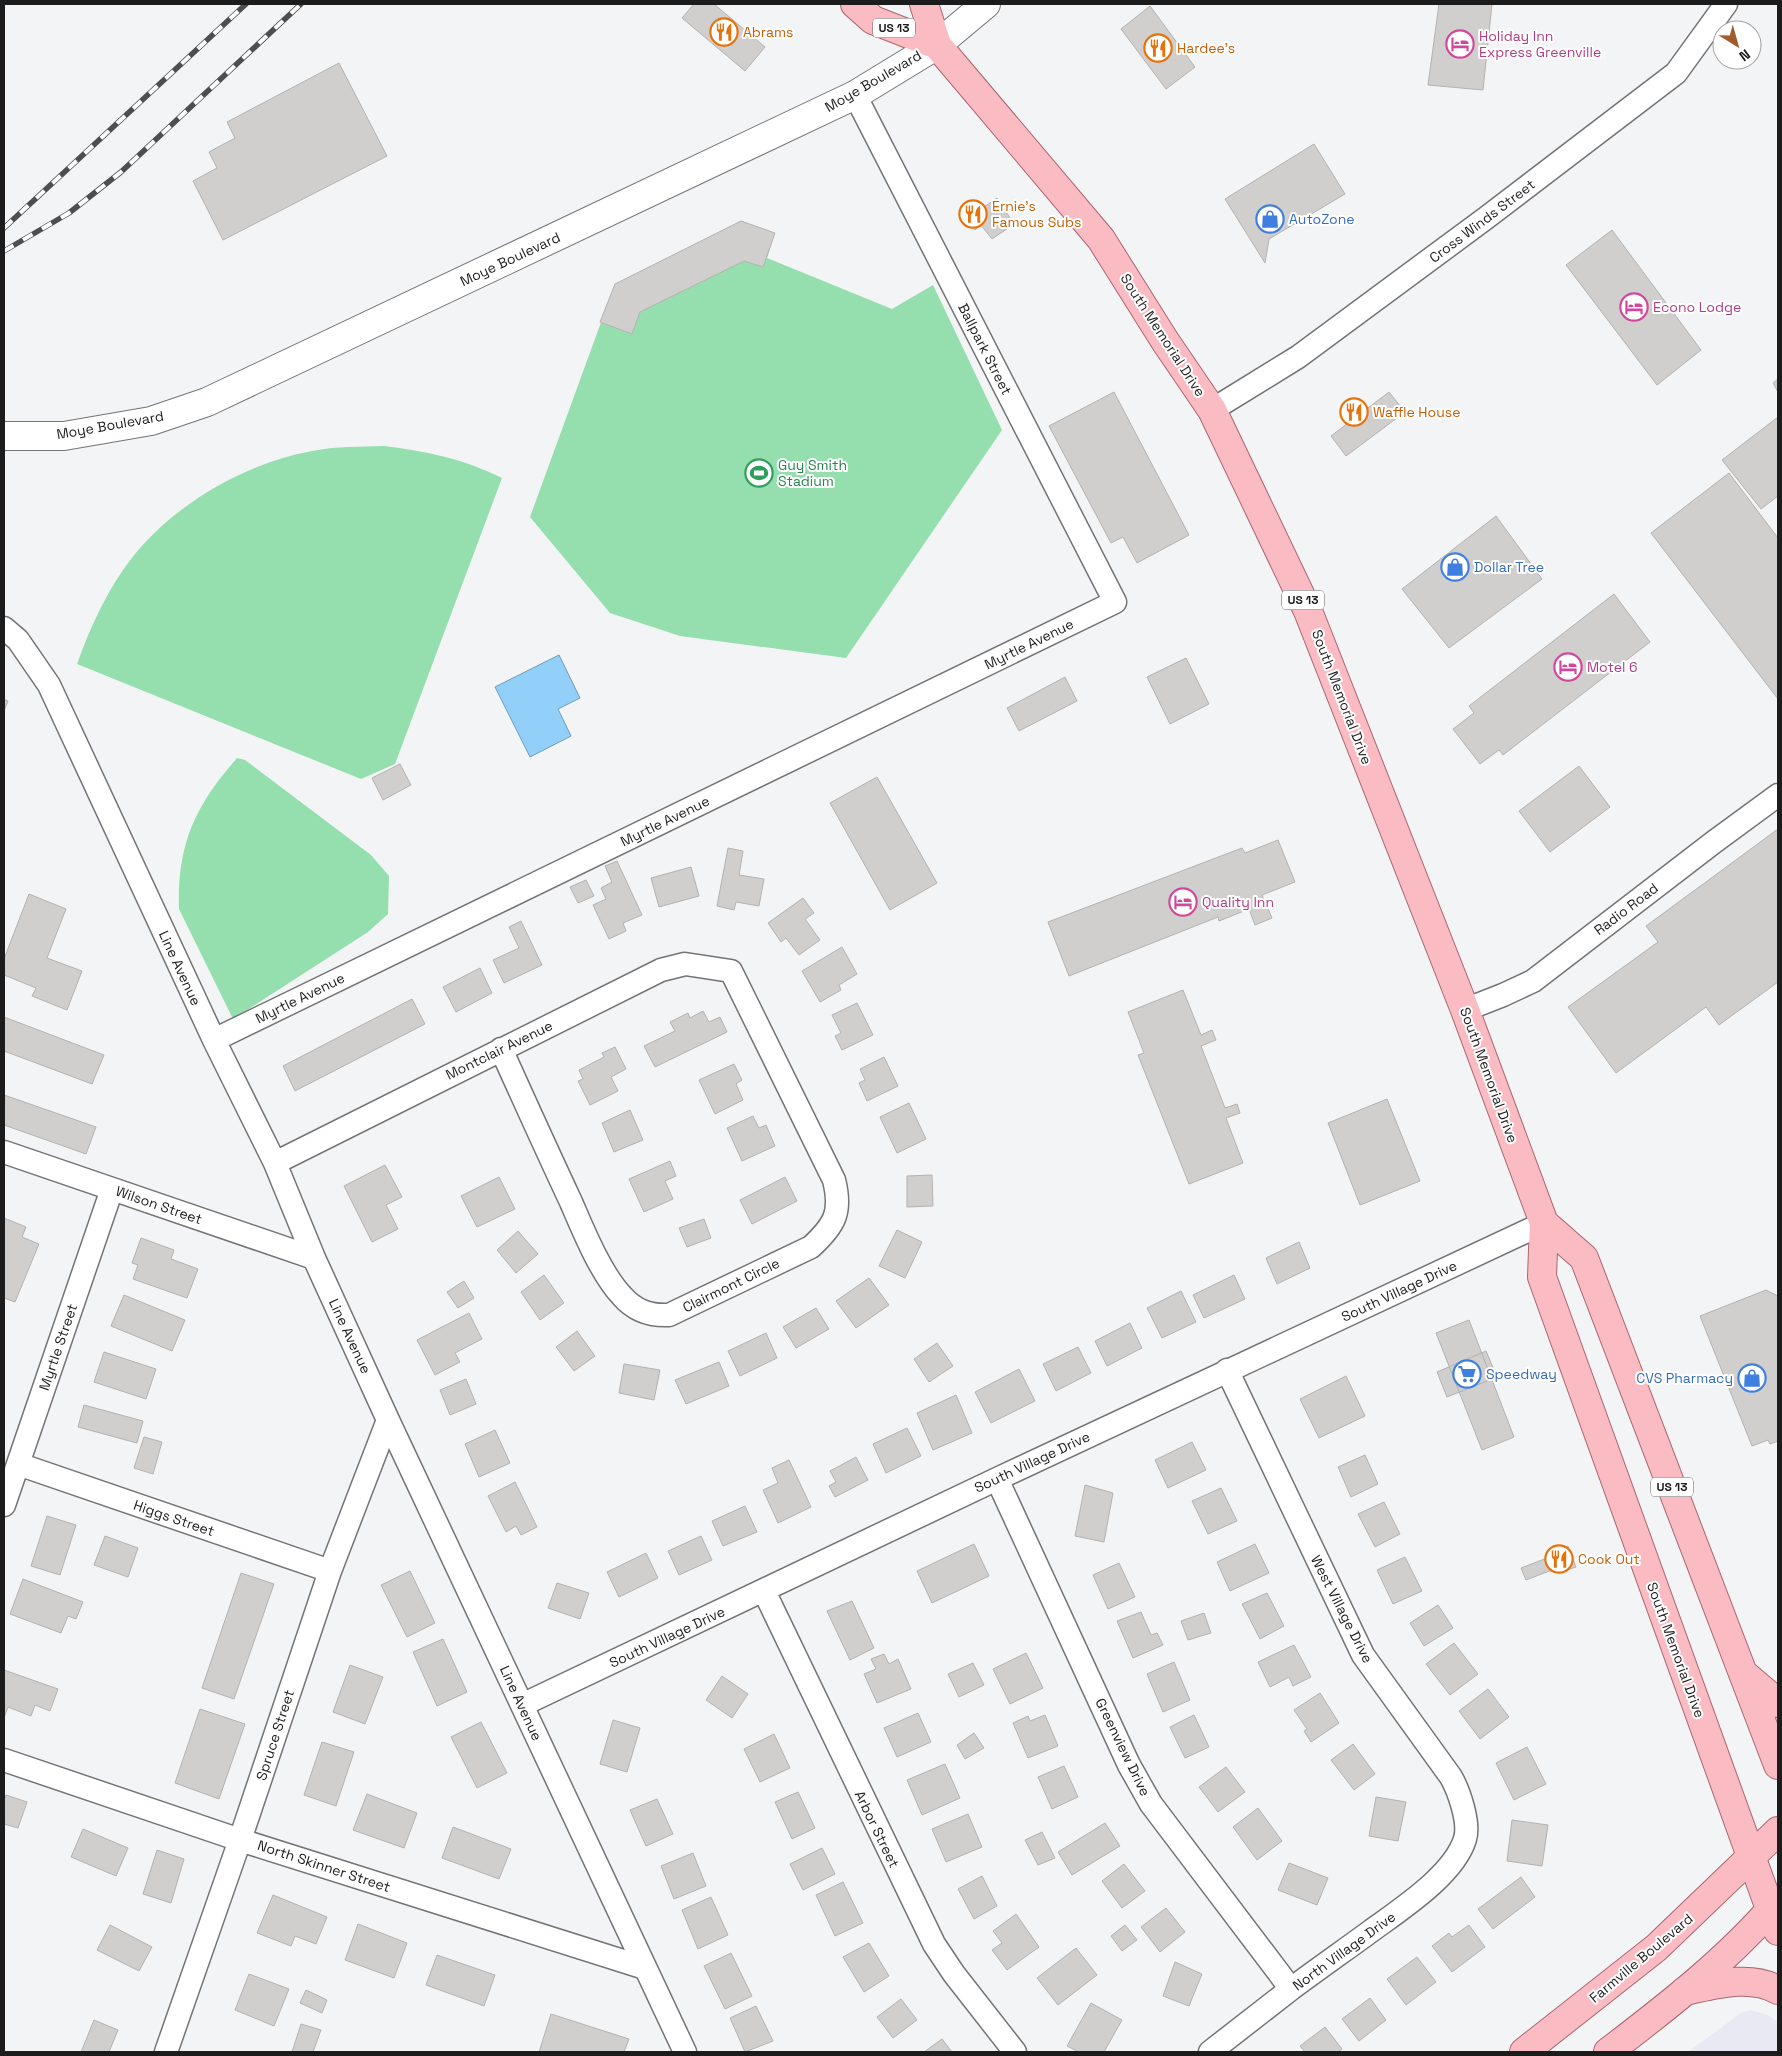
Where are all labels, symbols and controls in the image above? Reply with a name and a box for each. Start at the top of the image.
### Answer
restaurant icon: Abrams [709,17,739,47]
road number: US 13 [873,18,915,38]
north arrow [1712,20,1762,70]
place label: Abrams [743,23,793,41]
place label: Holiday Inn Express Greenville [1479,27,1601,61]
hotel icon: Holiday Inn Express Greenville [1445,29,1475,59]
restaurant icon: Hardee's [1143,33,1173,63]
place label: Hardee's [1177,39,1235,57]
text: N [1736,45,1754,65]
street label: Moye Boulevard [821,46,925,116]
street label: Cross Winds Street [1425,175,1539,267]
place label: Ernie’s Famous Subs [992,197,1081,231]
restaurant icon: Ernie’s Famous Subs [958,199,988,229]
shop icon: AutoZone [1255,204,1285,234]
place label: AutoZone [1289,210,1355,228]
street label: Moye Boulevard [457,228,563,290]
street label: South Memorial Drive [1117,270,1209,400]
hotel icon: Econo Lodge [1619,292,1649,322]
place label: Econo Lodge [1653,298,1741,316]
street label: Ballpark Street [954,300,1016,398]
restaurant icon: Waffle House [1339,397,1369,427]
place label: Waffle House [1373,403,1460,421]
street label: Moye Boulevard [55,407,165,443]
place label: Guy Smith Stadium [778,456,847,490]
sports icon: Guy Smith Stadium [744,458,774,488]
shop icon: Dollar Tree [1440,552,1470,582]
place label: Dollar Tree [1474,558,1544,576]
road number: US 13 [1282,590,1324,610]
street label: Myrtle Avenue [981,615,1077,673]
street label: South Memorial Drive [1308,627,1376,767]
hotel icon: Motel 6 [1553,652,1583,682]
place label: Motel 6 [1587,658,1638,676]
street label: Myrtle Avenue [617,792,713,850]
street label: Radio Road [1590,879,1662,939]
hotel icon: Quality Inn [1168,887,1198,917]
place label: Quality Inn [1202,893,1274,911]
street label: Line Avenue [155,928,205,1008]
street label: Myrtle Avenue [252,969,348,1027]
street label: South Memorial Drive [1456,1005,1522,1145]
street label: Montclair Avenue [443,1016,555,1084]
street label: Wilson Street [113,1182,205,1228]
street label: Clairmont Circle [679,1254,783,1316]
street label: South Village Drive [1338,1256,1460,1326]
street label: Line Avenue [325,1296,375,1376]
street label: Myrtle Street [35,1301,81,1393]
supermarket icon: Speedway [1452,1359,1482,1389]
shop icon: CVS Pharmacy [1737,1363,1767,1393]
place label: Speedway [1486,1365,1557,1383]
place label: CVS Pharmacy [1636,1369,1733,1387]
street label: South Village Drive [971,1427,1093,1497]
road number: US 13 [1651,1478,1693,1496]
street label: Higgs Street [131,1496,217,1540]
restaurant icon: Cook Out [1544,1544,1574,1574]
place label: Cook Out [1578,1550,1640,1568]
street label: West Village Drive [1307,1552,1377,1666]
street label: South Memorial Drive [1643,1580,1709,1720]
street label: South Village Drive [606,1602,728,1672]
street label: Line Avenue [496,1663,546,1743]
street label: Spruce Street [252,1687,298,1783]
street label: Greenview Drive [1092,1695,1154,1799]
street label: Arbor Street [851,1788,903,1870]
street label: North Skinner Street [255,1836,393,1896]
street label: North Village Drive [1289,1908,1399,1994]
street label: Farmville Boulevard [1586,1909,1696,2007]

